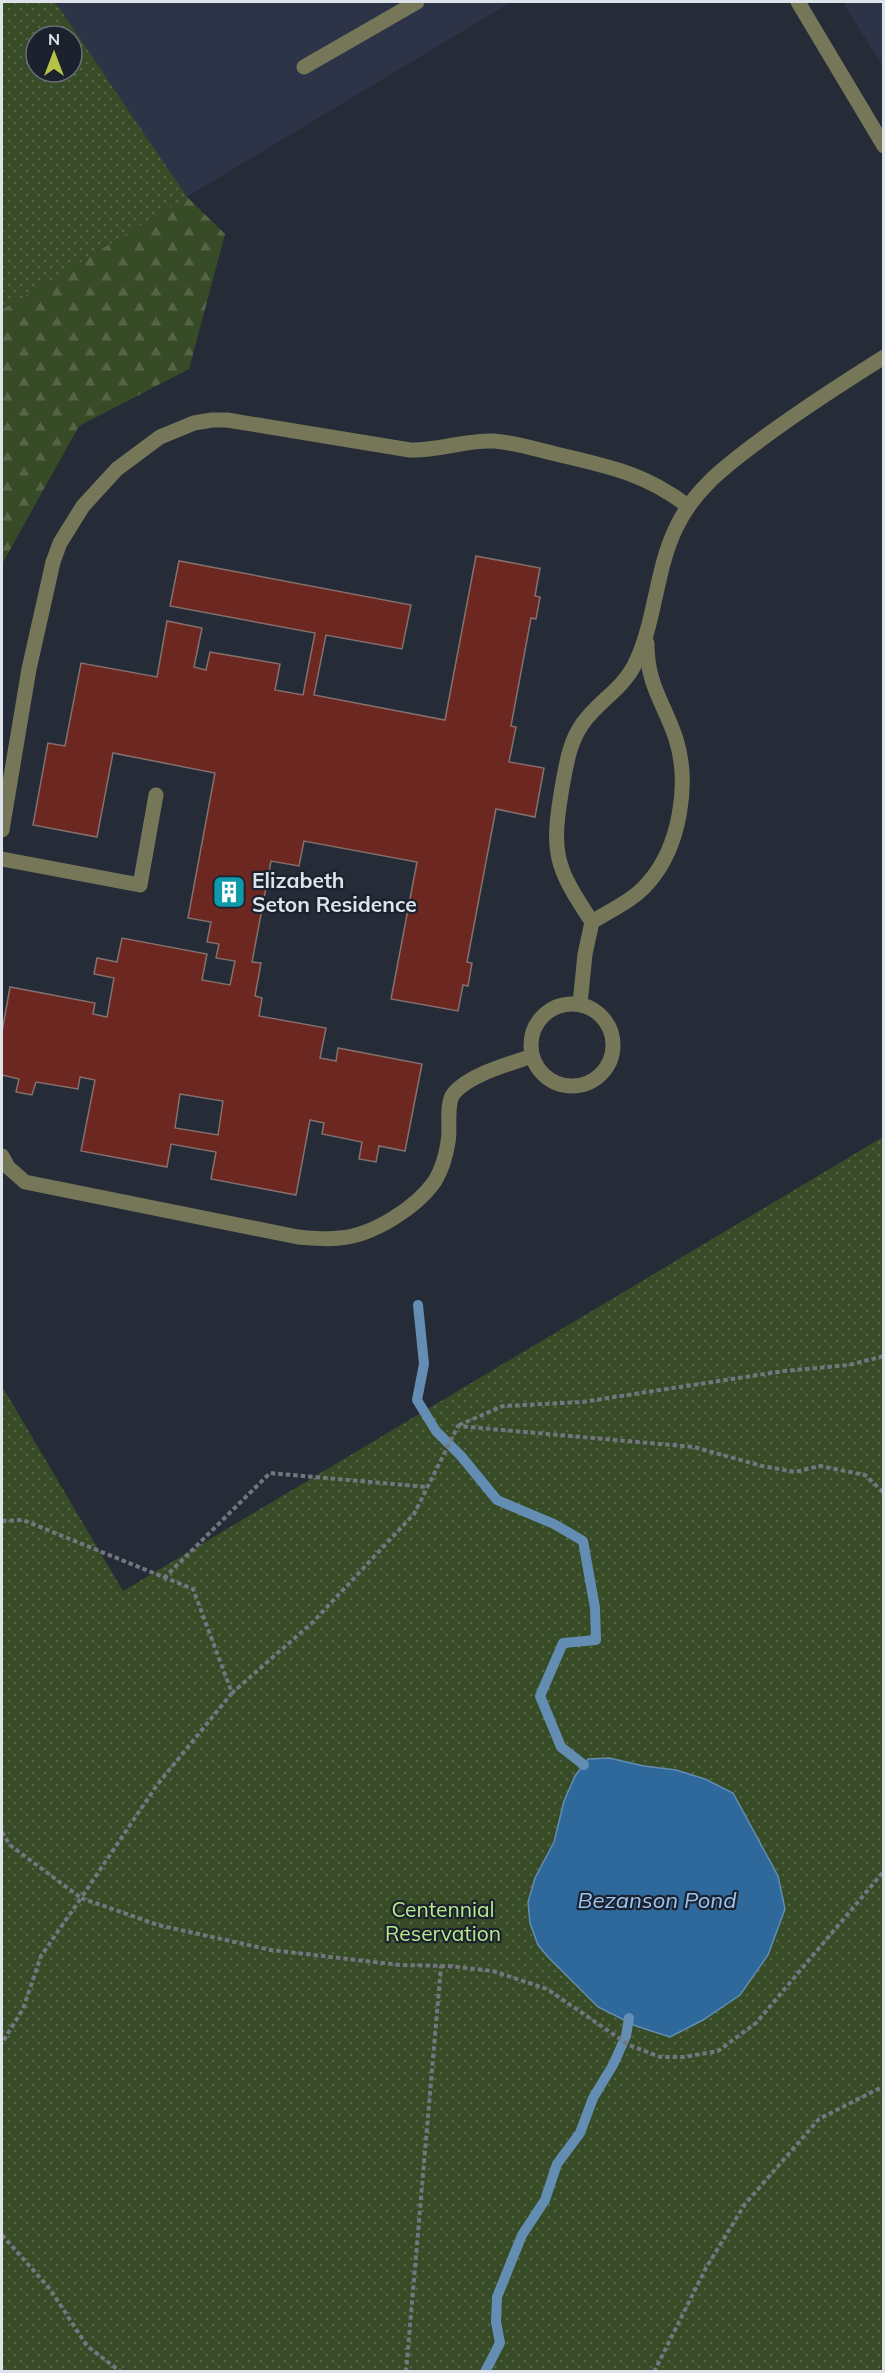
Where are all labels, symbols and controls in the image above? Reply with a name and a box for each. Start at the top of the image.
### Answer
north arrow [24,24,84,84]
text: N [48,29,60,49]
place label: Elizabeth Seton Residence [252,867,417,917]
building icon: Elizabeth Seton Residence [211,874,247,910]
water label: Bezanson Pond [578,1886,737,1914]
park label: Centennial Reservation [385,1896,501,1946]

